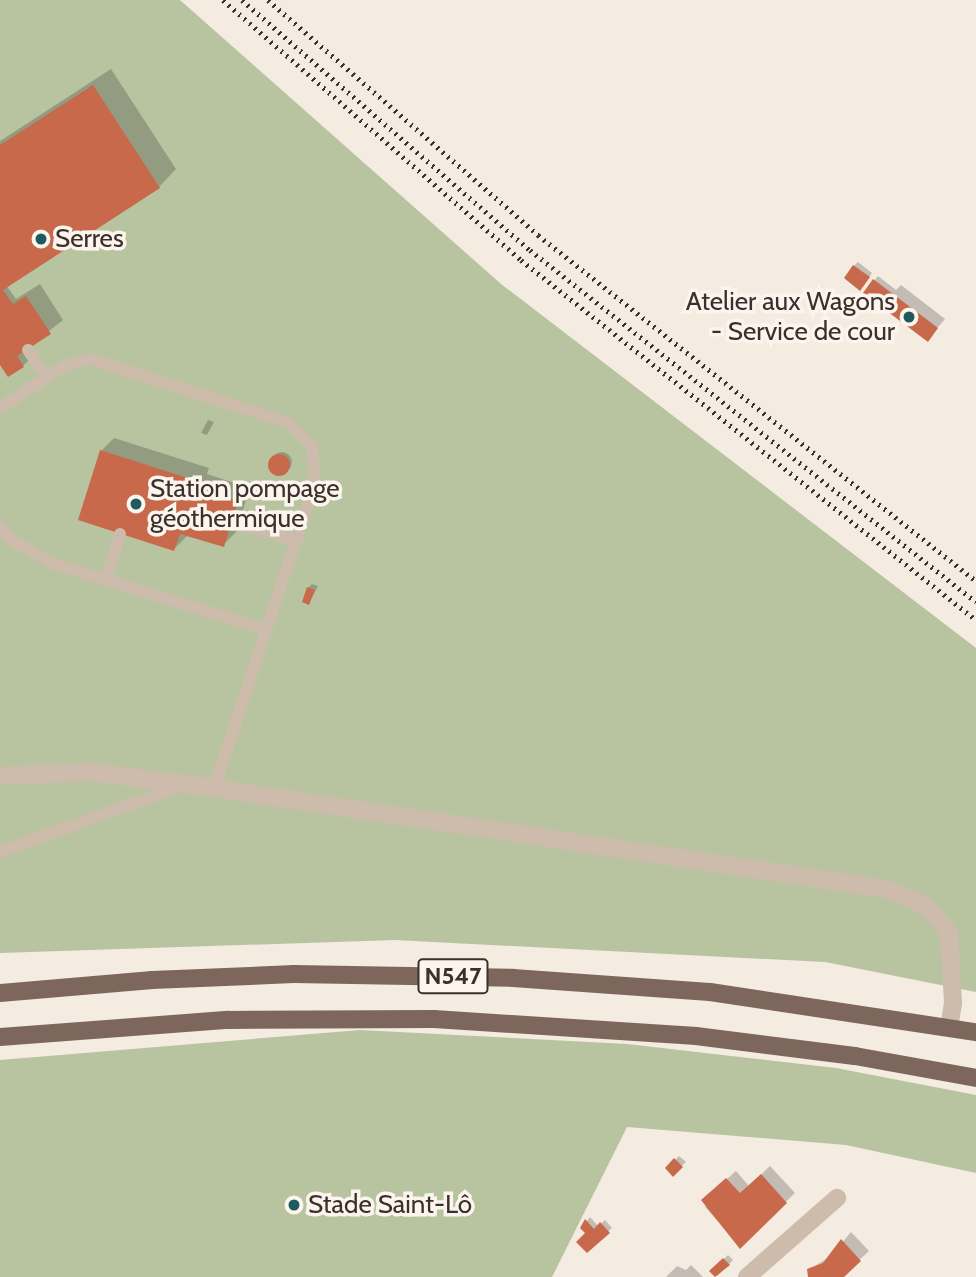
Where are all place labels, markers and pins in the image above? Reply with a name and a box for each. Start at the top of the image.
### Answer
place label: Serres [55,223,124,255]
marker: Serres [33,231,49,247]
place label: Atelier aux Wagons - Service de cour [686,286,895,348]
marker: Atelier aux Wagons - Service de cour [901,309,917,325]
place label: Station pompage géothermique [150,473,340,534]
marker: Station pompage géothermique [128,496,144,512]
place label: Stade Saint-Lô [308,1189,472,1221]
marker: Stade Saint-Lô [286,1197,302,1213]

